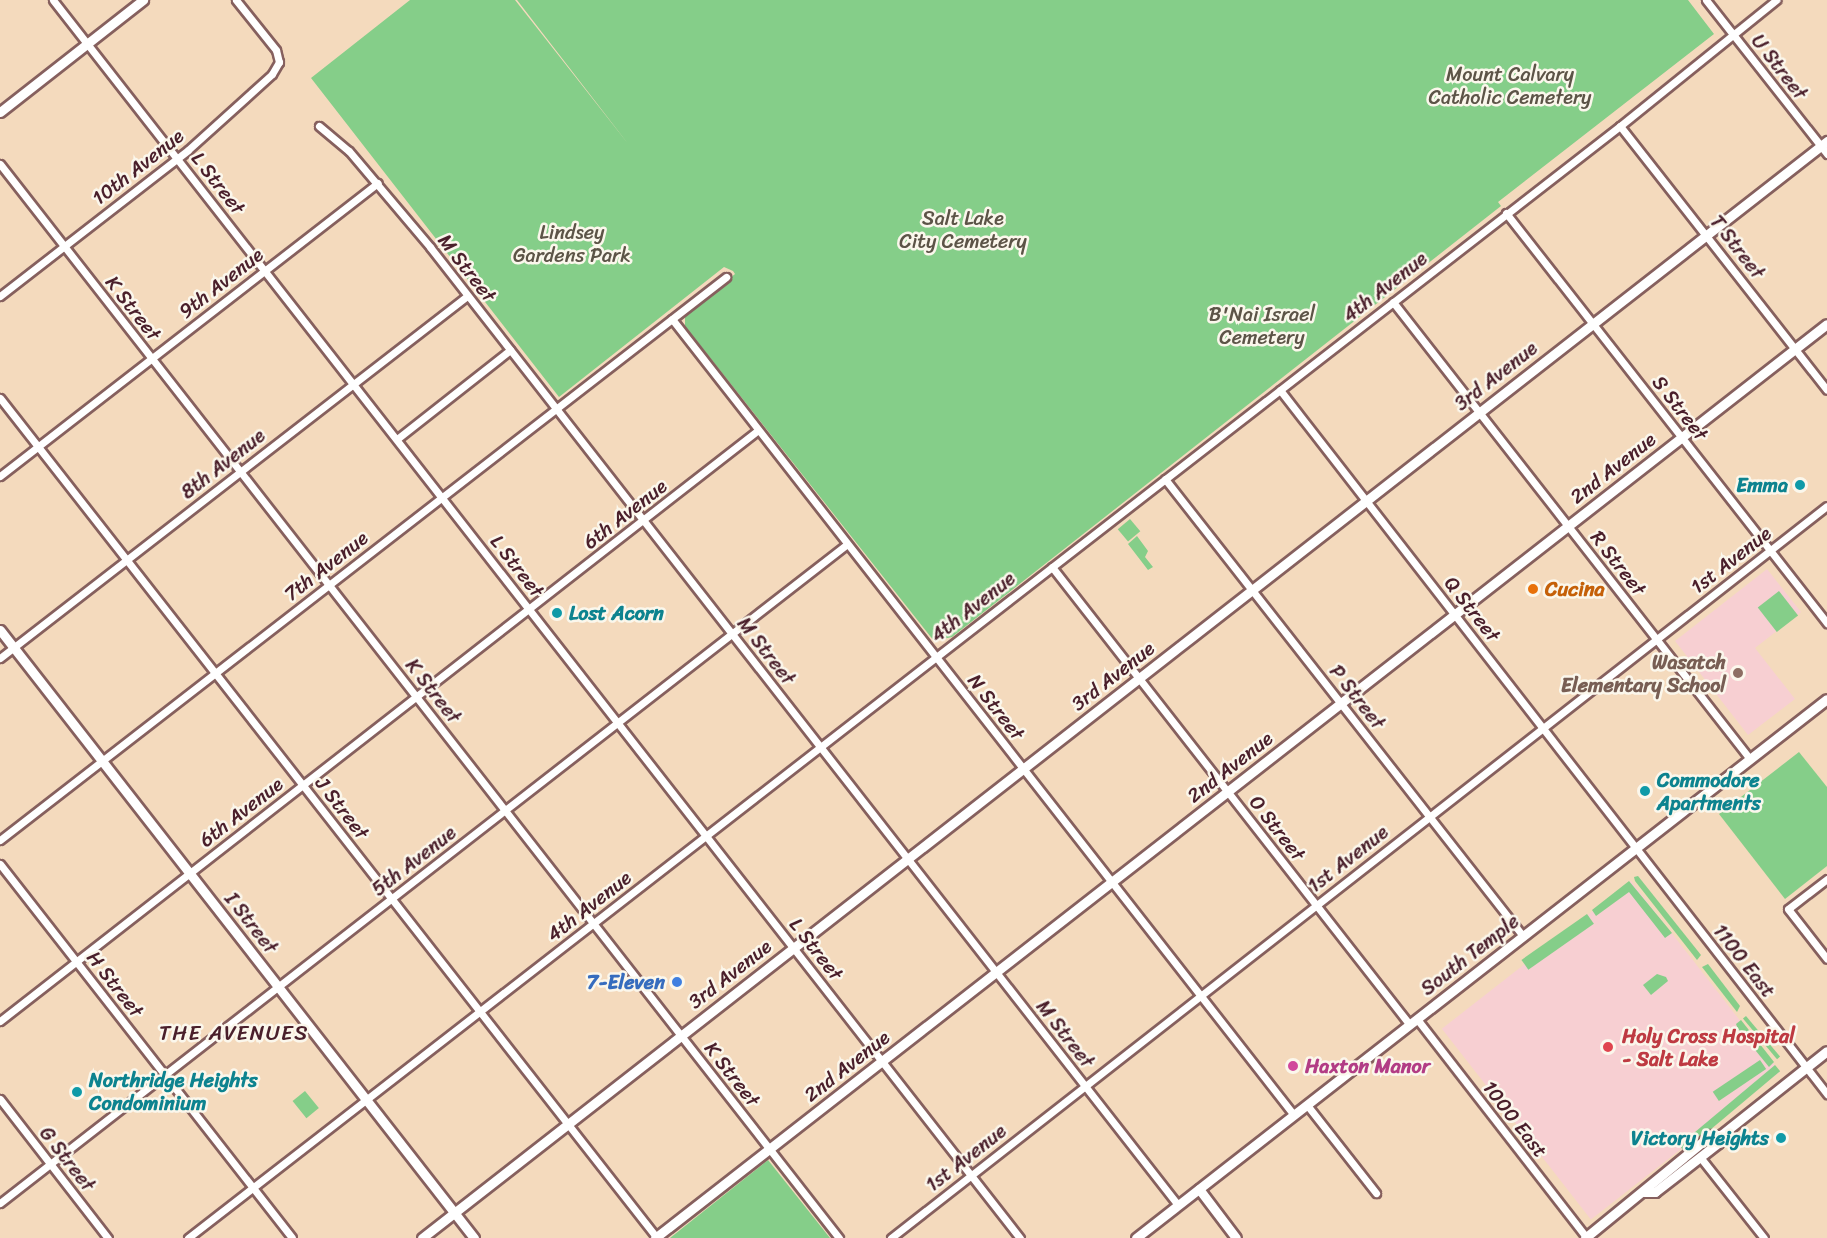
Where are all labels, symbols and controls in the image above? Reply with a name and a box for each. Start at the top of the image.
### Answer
street label: U Street [1746,29,1812,105]
park label: Mount Calvary Catholic Cemetery [1428,62,1592,109]
street label: 10th Avenue [87,124,189,210]
street label: L Street [186,147,250,219]
park label: Salt Lake City Cemetery [899,207,1027,254]
street label: T Street [1705,210,1769,284]
park label: Lindsey Gardens Park [513,220,631,267]
street label: M Street [433,229,501,307]
street label: 9th Avenue [174,243,268,323]
street label: 4th Avenue [1338,247,1432,327]
street label: K Street [100,271,166,345]
park label: B'Nai Israel Cemetery [1209,303,1315,350]
street label: 3rd Avenue [1450,336,1542,416]
street label: S Street [1647,371,1713,445]
street label: 8th Avenue [176,424,270,504]
street label: 2nd Avenue [1565,427,1661,509]
place label: Emma [1736,473,1788,497]
street label: 6th Avenue [578,474,672,554]
marker: Emma [1793,478,1807,492]
street label: 1st Avenue [1686,521,1776,599]
street label: 7th Avenue [279,526,373,606]
street label: R Street [1585,526,1651,600]
street label: L Street [485,530,549,602]
street label: 4th Avenue [926,567,1020,647]
street label: Q Street [1439,572,1505,646]
place label: Cucina [1545,577,1605,601]
marker: Cucina [1526,582,1540,596]
place label: Lost Acorn [569,601,664,625]
marker: Lost Acorn [550,606,564,620]
street label: M Street [732,612,800,690]
street label: 3rd Avenue [1067,636,1159,716]
place label: Wasatch Elementary School [1561,650,1726,697]
street label: K Street [400,654,466,728]
street label: P Street [1324,660,1390,734]
marker: Wasatch Elementary School [1731,666,1745,680]
street label: N Street [963,669,1029,745]
street label: 2nd Avenue [1182,726,1278,808]
place label: Commodore Apartments [1657,768,1761,815]
street label: 6th Avenue [194,772,288,852]
street label: J Street [310,772,374,844]
marker: Commodore Apartments [1638,784,1652,798]
street label: O Street [1244,791,1310,865]
street label: 1st Avenue [1303,820,1393,898]
street label: 5th Avenue [367,821,461,901]
street label: 4th Avenue [542,866,636,946]
street label: I Street [220,888,282,958]
street label: South Temple [1416,909,1524,1001]
street label: L Street [784,913,848,985]
street label: 1100 East [1708,919,1780,1003]
street label: 3rd Avenue [684,934,776,1014]
street label: H Street [82,946,148,1022]
place label: 7-Eleven [587,970,665,994]
marker: 7-Eleven [670,975,684,989]
street label: M Street [1031,995,1099,1073]
district label: THE AVENUES [159,1020,309,1046]
place label: Holy Cross Hospital - Salt Lake [1622,1024,1794,1071]
street label: 2nd Avenue [799,1025,895,1107]
street label: K Street [699,1037,765,1111]
marker: Holy Cross Hospital - Salt Lake [1599,1038,1617,1056]
place label: Haxton Manor [1305,1054,1430,1078]
marker: Haxton Manor [1286,1059,1300,1073]
place label: Northridge Heights Condominium [89,1068,257,1115]
street label: 1000 East [1478,1076,1552,1162]
marker: Northridge Heights Condominium [70,1085,84,1099]
street label: 1st Avenue [921,1119,1011,1197]
street label: G Street [34,1122,100,1196]
place label: Victory Heights [1631,1126,1769,1150]
marker: Victory Heights [1774,1131,1788,1145]

